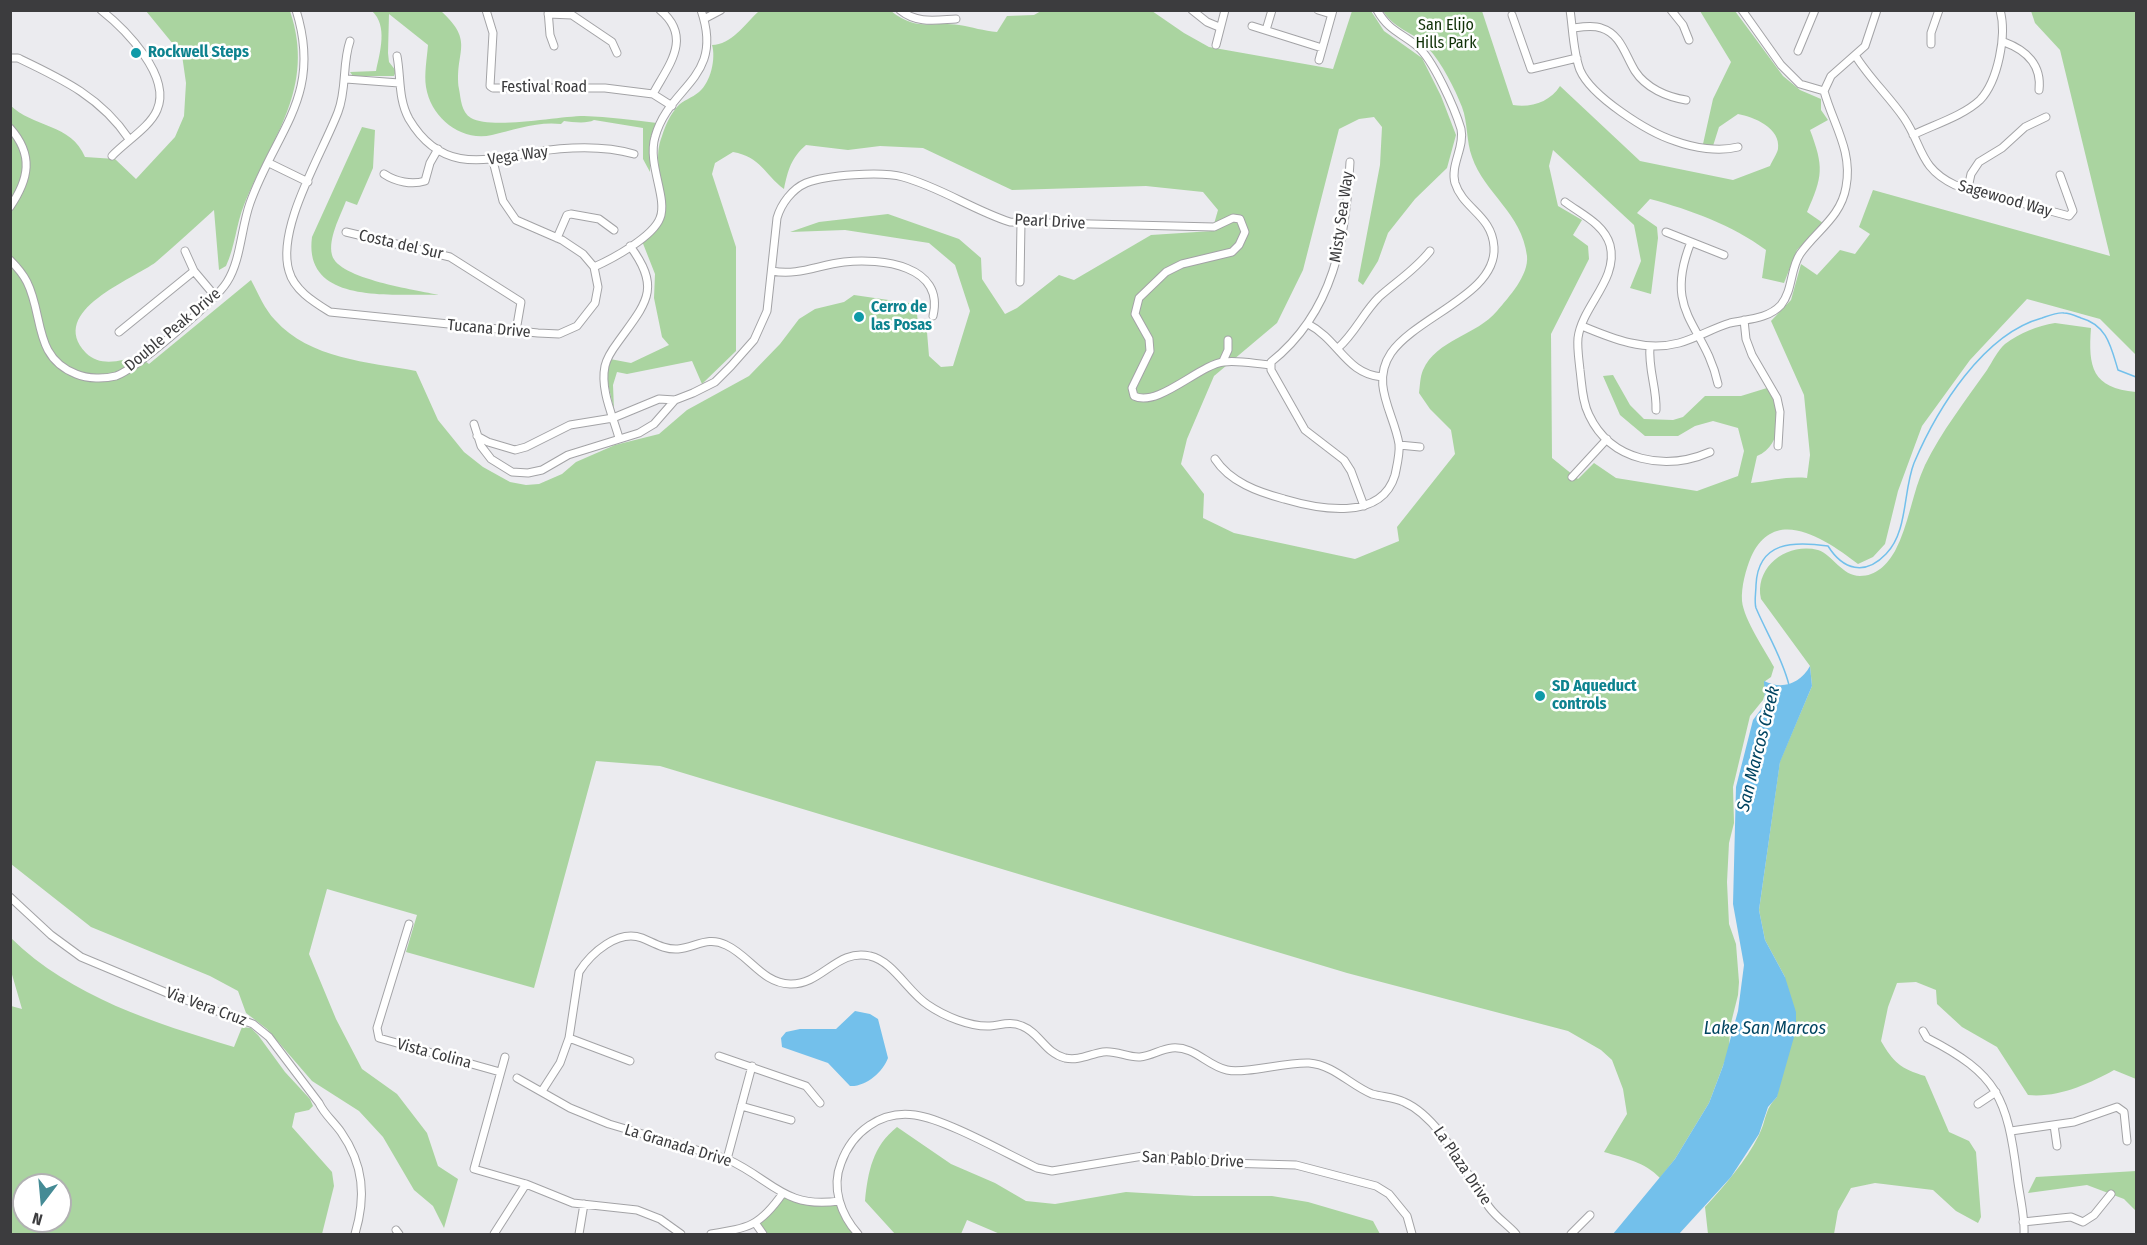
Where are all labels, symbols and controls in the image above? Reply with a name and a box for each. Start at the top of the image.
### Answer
park label: San Elijo Hills Park [1415,16,1477,54]
place label: Rockwell Steps [148,43,249,63]
marker: Rockwell Steps [129,46,143,60]
street label: Festival Road [501,78,587,98]
street label: Vega Way [487,142,549,170]
street label: Misty Sea Way [1326,170,1358,264]
street label: Sagewood Way [1956,176,2054,222]
street label: Pearl Drive [1014,211,1086,233]
street label: Costa del Sur [357,226,445,264]
street label: Double Peak Drive [121,284,225,376]
place label: Cerro de las Posas [871,298,932,336]
marker: Cerro de las Posas [852,310,866,324]
street label: Tucana Drive [447,316,531,342]
place label: SD Aqueduct controls [1552,677,1637,715]
water label: San Marcos Creek [1733,684,1785,814]
marker: SD Aqueduct controls [1533,689,1547,703]
street label: Via Vera Cruz [163,984,249,1030]
water label: Lake San Marcos [1704,1018,1826,1040]
street label: Vista Colina [395,1035,473,1073]
street label: La Granada Drive [622,1121,734,1171]
street label: La Plaza Drive [1429,1123,1495,1209]
street label: San Pablo Drive [1142,1148,1244,1172]
north arrow [12,1173,72,1233]
text: N [30,1208,45,1229]

